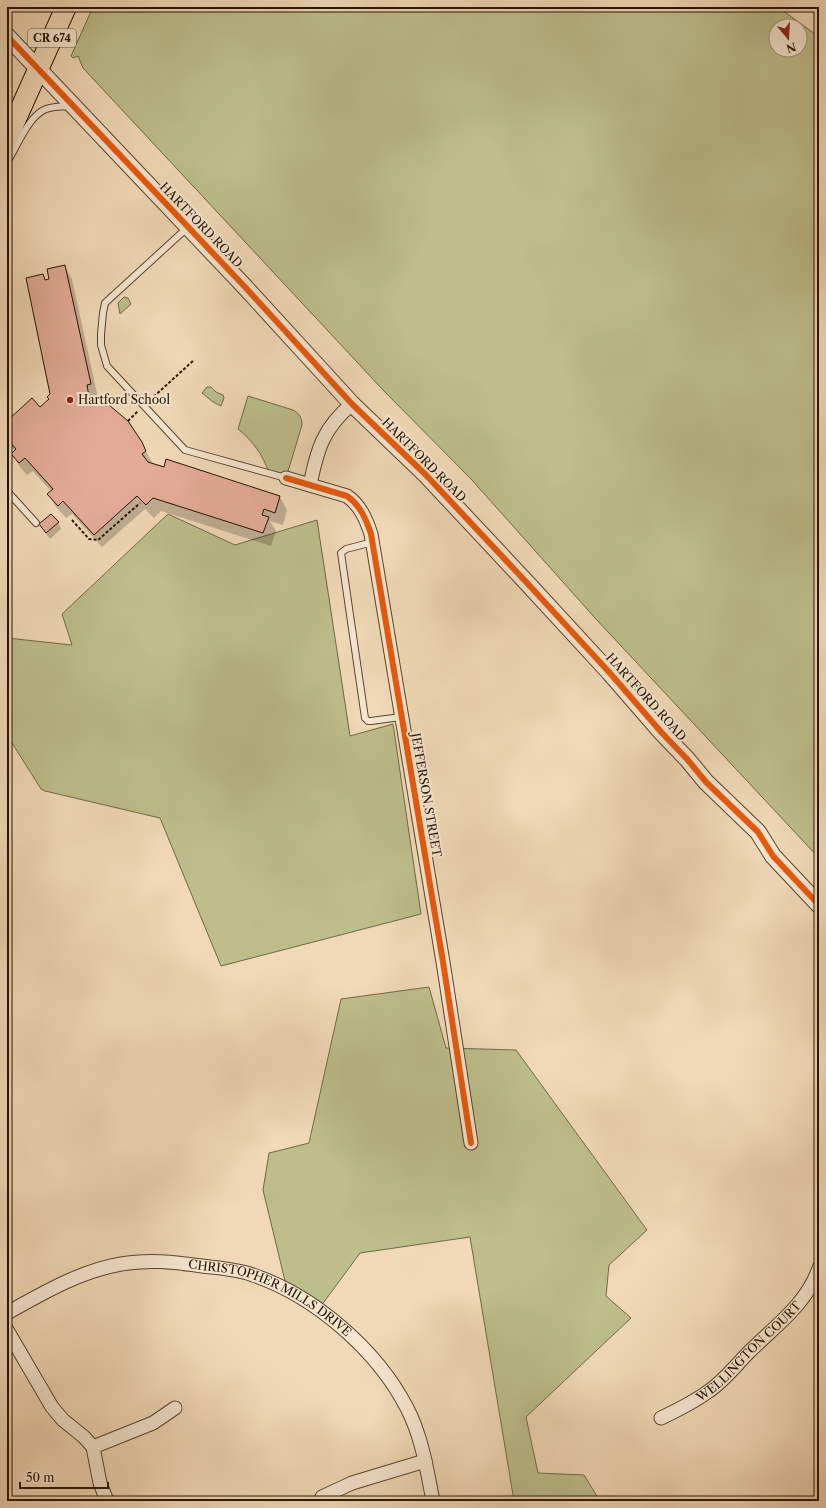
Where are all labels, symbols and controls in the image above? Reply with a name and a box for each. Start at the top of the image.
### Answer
north arrow [768,18,808,58]
road number: CR 674 [28,29,76,47]
text: N [784,39,798,56]
street label: HARTFORD ROAD [157,179,246,271]
place label: Hartford School [78,392,170,407]
marker: Hartford School [65,395,75,405]
street label: HARTFORD ROAD [379,414,470,505]
street label: HARTFORD ROAD [603,650,690,744]
street label: JEFFERSON STREET [408,730,445,858]
street label: CHRISTOPHER MILLS DRIVE [187,1256,355,1339]
street label: WELLINGTON COURT [692,1298,804,1405]
scale bar [20,1464,108,1490]
text: 50 m [26,1470,55,1485]

